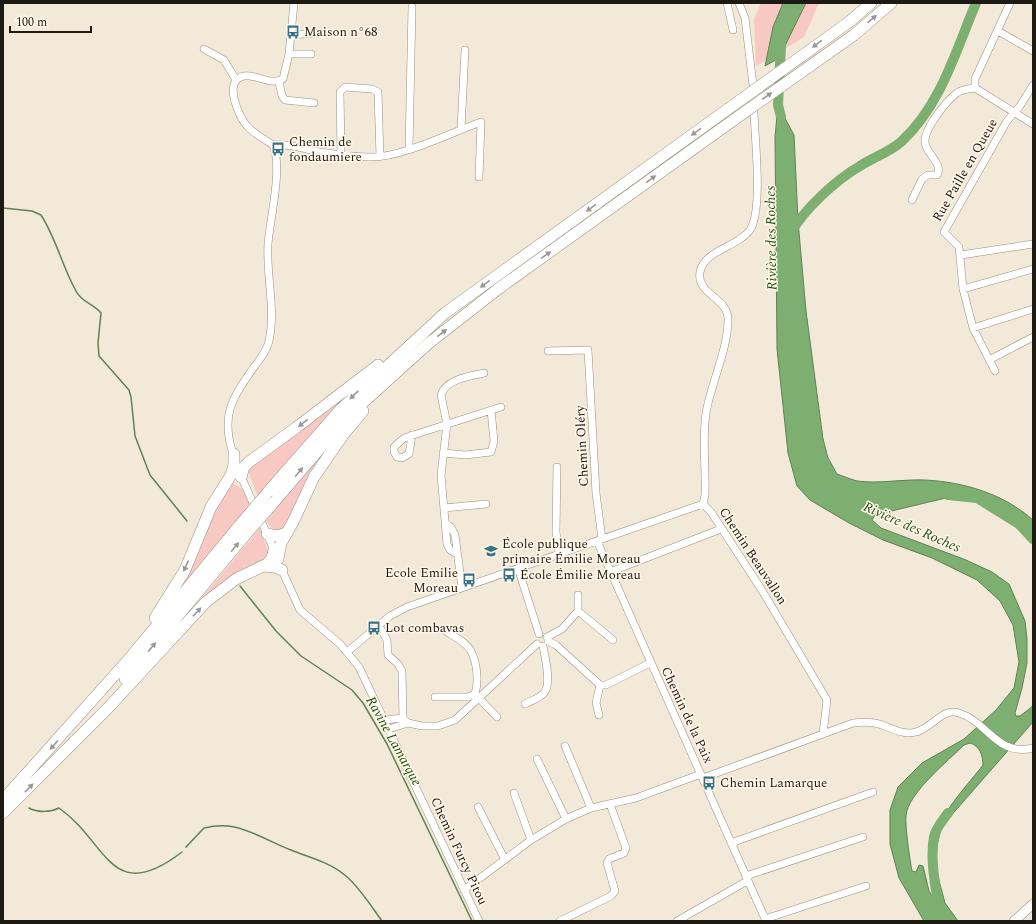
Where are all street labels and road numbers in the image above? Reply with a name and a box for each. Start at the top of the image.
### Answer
street label: Rue Paille en Queue [927,115,1003,225]
street label: Chemin Oléry [570,404,594,487]
street label: Chemin Beauvallon [714,503,792,609]
street label: Chemin de la Paix [656,663,718,767]
street label: Chemin Furcy Pitou [425,794,493,908]

